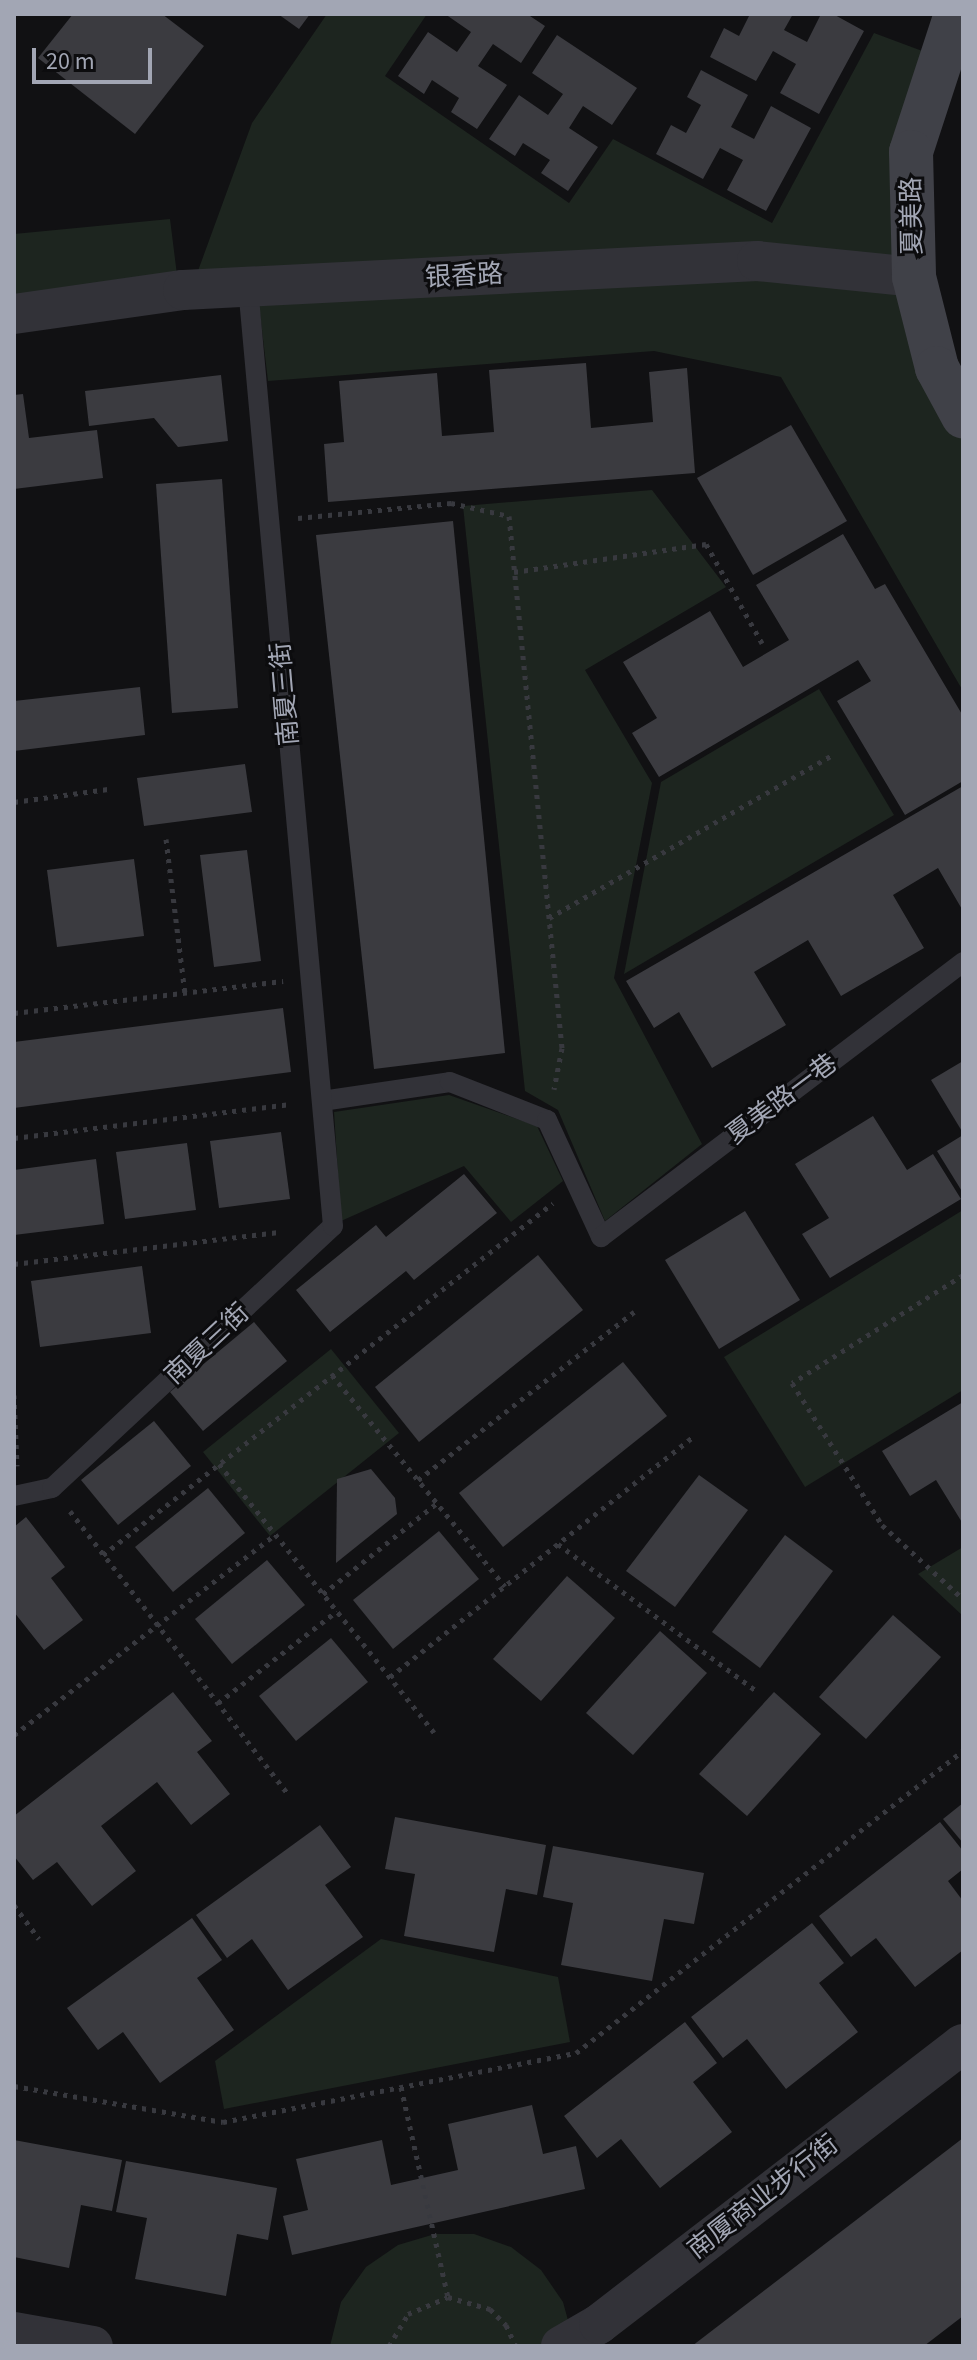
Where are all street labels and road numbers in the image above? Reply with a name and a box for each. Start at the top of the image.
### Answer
street label: 夏美路 [896,177,928,255]
street label: 银香路 [424,258,504,294]
street label: 南夏三街 [265,641,305,747]
street label: 夏美路一巷 [721,1047,843,1151]
street label: 南夏三街 [158,1297,256,1391]
street label: 南厦商业步行街 [682,2129,844,2265]

